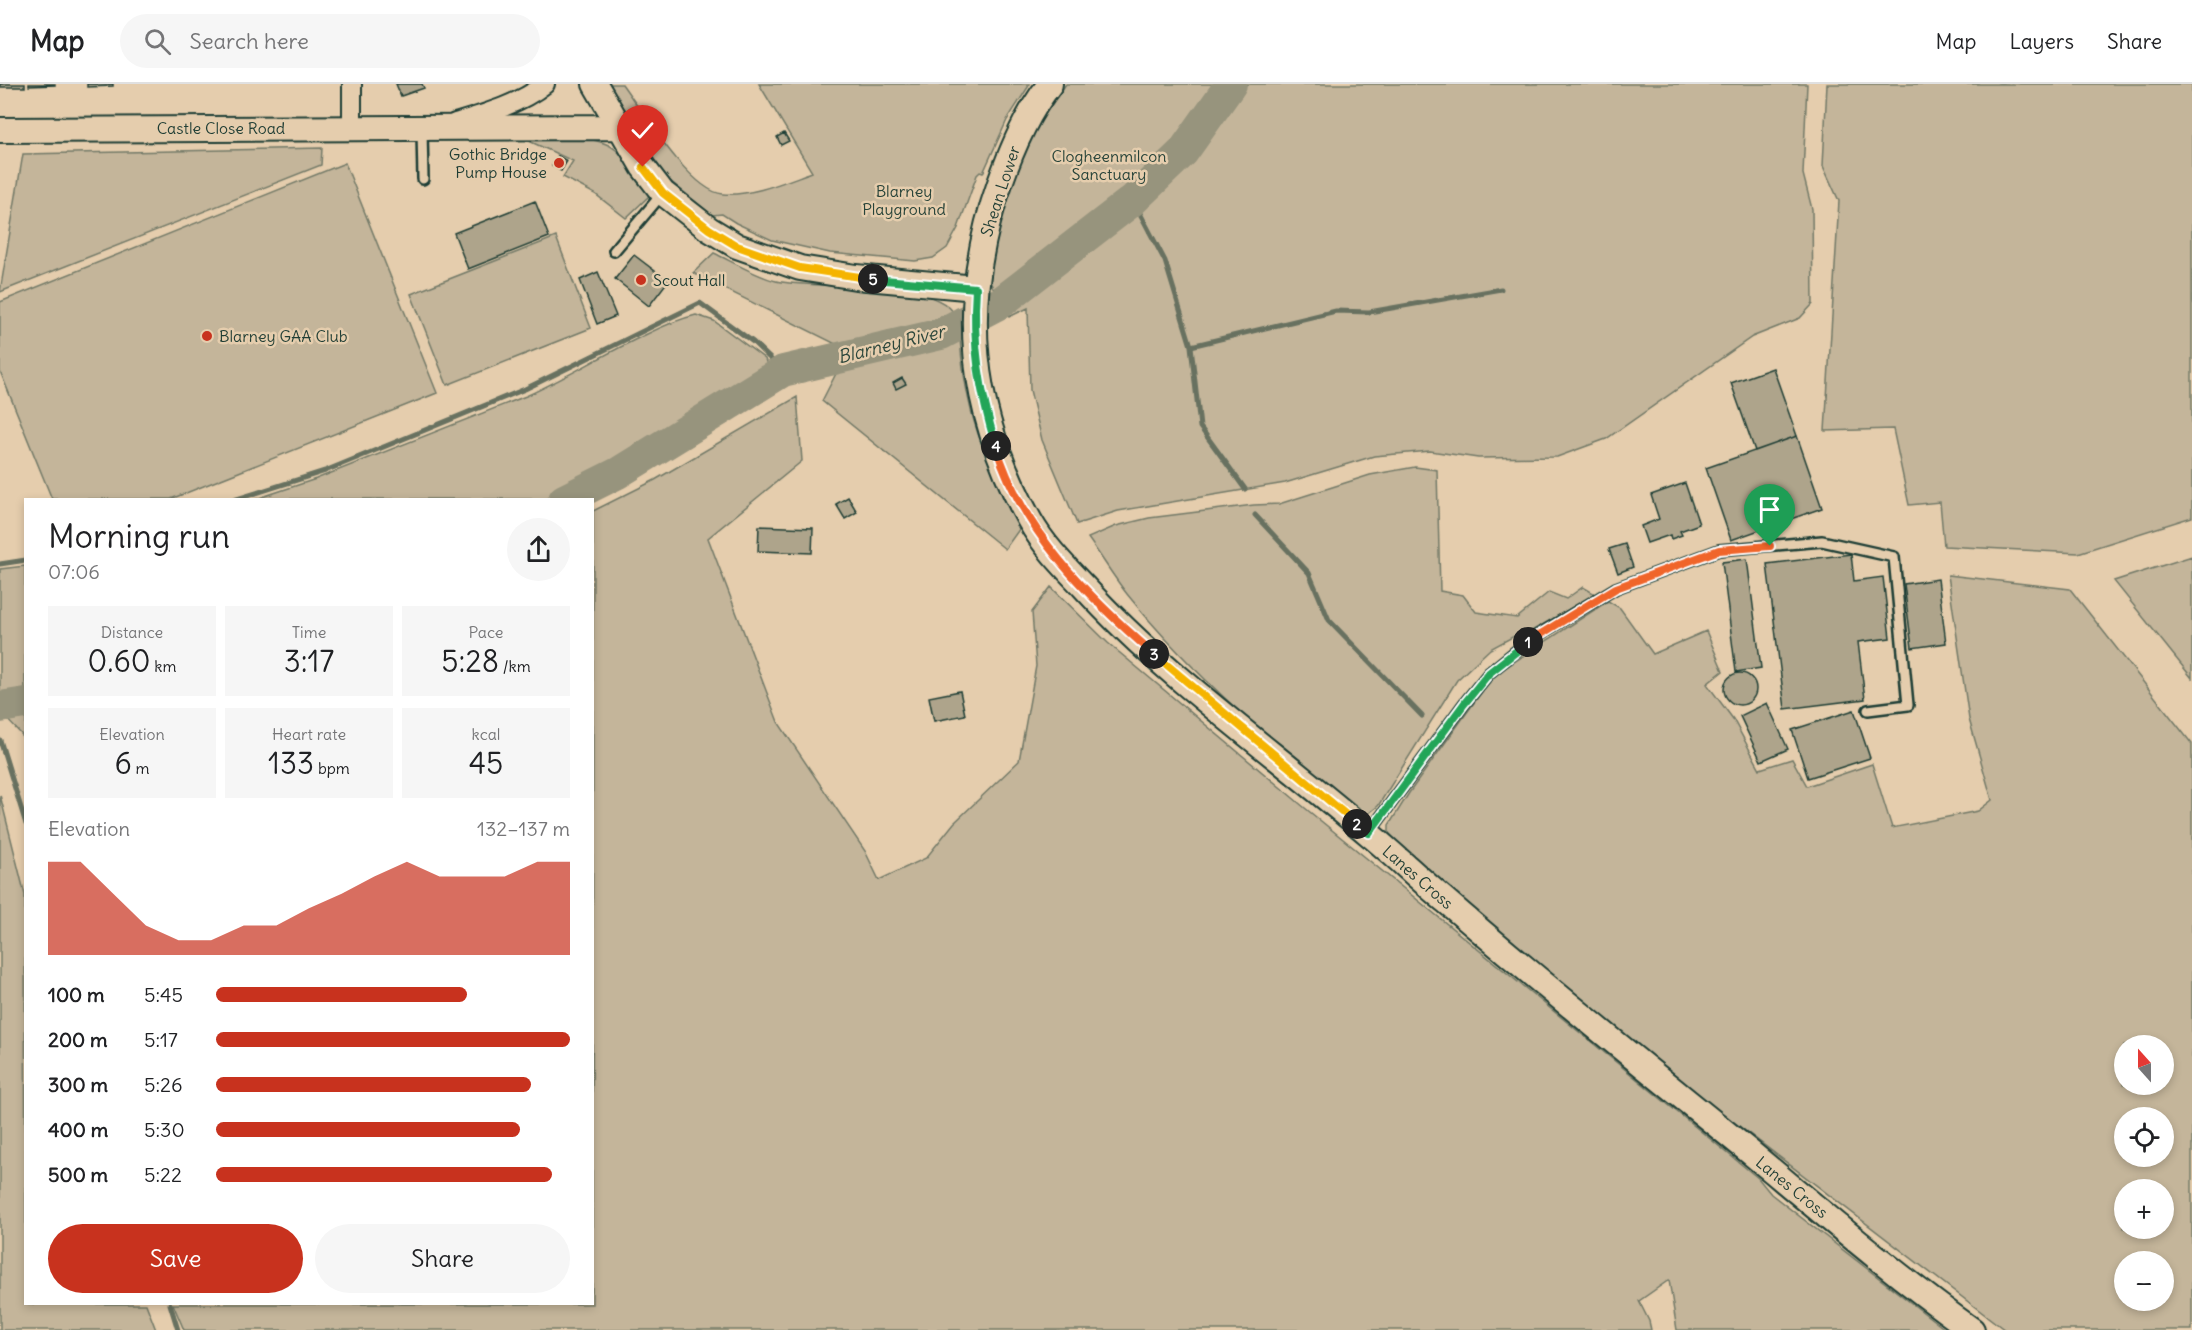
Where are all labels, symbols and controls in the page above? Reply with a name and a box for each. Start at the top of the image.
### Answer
search box [120,14,540,68]
text: Map [30,23,84,59]
icon: search [141,25,174,58]
text: Search here [189,27,309,55]
text: Map [1936,28,1976,55]
text: Layers [2009,28,2074,55]
text: Share [2107,28,2162,55]
pin [617,105,668,167]
icon: check [626,114,659,147]
street label: Castle Close Road [157,118,285,138]
street label: Shean Lower [976,143,1024,239]
place label: Gothic Bridge Pump House [449,144,547,182]
park label: Clogheenmilcon Sanctuary [1051,146,1167,184]
marker: Gothic Bridge Pump House [552,156,566,170]
park label: Blarney Playground [862,181,946,219]
pin: 5 [858,264,888,294]
text: 5 [868,269,878,289]
place label: Scout Hall [653,270,725,290]
marker: Scout Hall [634,273,648,287]
water label: Blarney River [835,319,949,368]
place label: Blarney GAA Club [219,326,348,346]
marker: Blarney GAA Club [200,329,214,343]
pin: 4 [981,431,1011,461]
text: 4 [991,436,1001,456]
pin [1744,484,1795,546]
icon: arrive [1753,493,1786,526]
text: Morning run [48,515,230,557]
button: share [507,518,570,581]
text: 07:06 [48,559,100,584]
text: Distance [101,622,163,642]
text: Time [292,622,326,642]
text: Pace [469,622,503,642]
pin: 1 [1513,627,1543,657]
text: 1 [1525,632,1531,652]
pin: 3 [1139,639,1169,669]
text: 0.60 [87,642,150,680]
text: 3:17 [284,642,334,680]
text: 5:28 [441,642,499,680]
text: 3 [1149,644,1159,664]
text: km [150,656,177,676]
text: /km [499,656,531,676]
text: Elevation [99,724,165,744]
text: Heart rate [272,724,346,744]
text: kcal [472,724,500,744]
text: 6 [114,744,132,782]
text: 133 [268,744,314,782]
text: 45 [469,744,503,782]
text: m [132,758,150,778]
text: bpm [314,758,350,778]
pin: 2 [1342,809,1372,839]
text: 2 [1353,814,1361,834]
text: Elevation [48,816,130,841]
text: 132–137 m [477,816,570,841]
street label: Lanes Cross [1379,841,1457,913]
text: 100 m [48,982,105,1007]
text: 5:45 [144,982,183,1007]
text: 200 m [48,1027,108,1052]
text: 5:17 [144,1027,178,1052]
north arrow [2114,1035,2174,1095]
map controls [2114,1035,2174,1311]
text: 300 m [48,1072,108,1097]
text: 5:26 [144,1072,183,1097]
button: locate [2114,1107,2174,1167]
text: 400 m [48,1117,108,1142]
text: 5:30 [144,1117,185,1142]
street label: Lanes Cross [1752,1152,1832,1222]
text: 500 m [48,1162,108,1187]
text: 5:22 [144,1162,182,1187]
button: + [2114,1179,2174,1239]
button: Save [48,1224,303,1293]
button: Share [315,1224,570,1293]
button: − [2114,1251,2174,1311]

